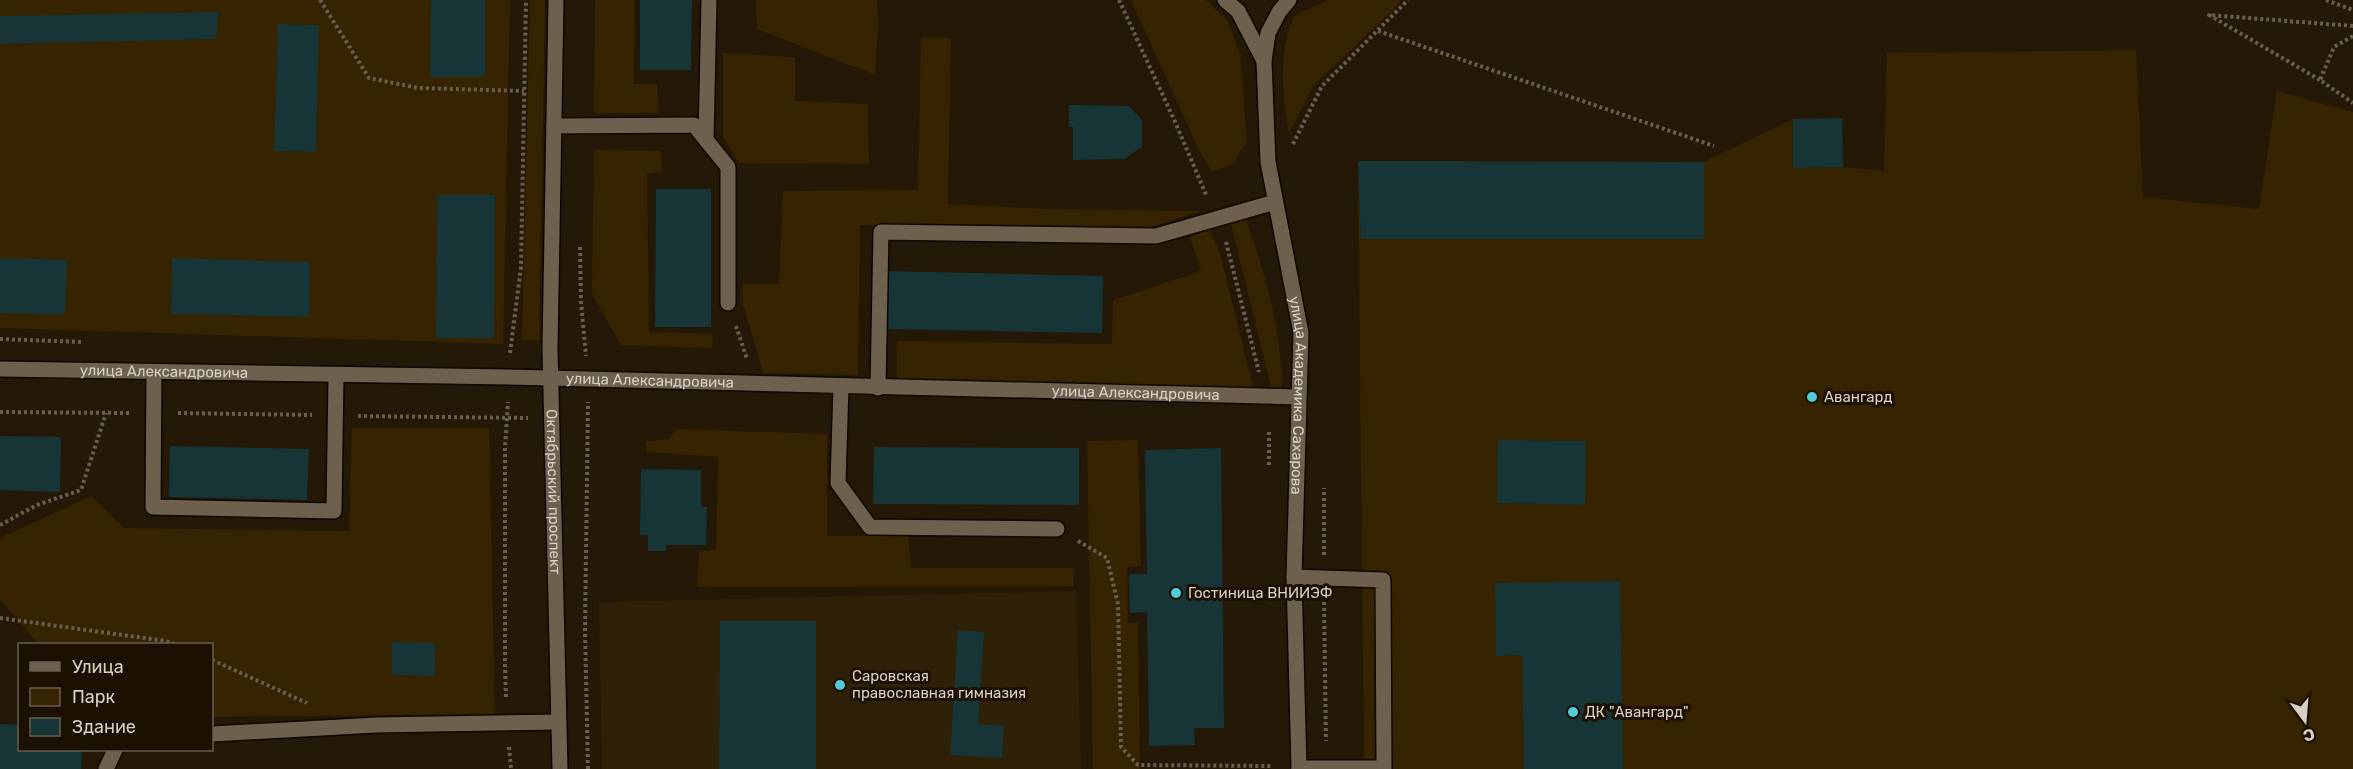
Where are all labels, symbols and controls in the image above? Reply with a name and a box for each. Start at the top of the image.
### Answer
street label: улица Академика Сахарова [1285,295,1310,495]
street label: улица Александровича [80,361,248,382]
street label: улица Александровича [566,369,734,392]
street label: улица Александровича [1051,382,1220,404]
place label: Авангард [1824,388,1893,406]
marker: Авангард [1805,390,1819,404]
street label: Октябрьский проспект [542,409,564,575]
place label: Гостиница ВНИИЭФ [1188,584,1333,602]
marker: Гостиница ВНИИЭФ [1169,586,1183,600]
legend [18,643,213,751]
text: Улица [72,656,124,678]
place label: Саровская православная гимназия [852,667,1026,702]
marker: Саровская православная гимназия [833,678,847,692]
text: Парк [72,686,116,708]
north arrow [2275,691,2335,751]
place label: ДК "Авангард" [1585,703,1689,721]
marker: ДК "Авангард" [1566,705,1580,719]
text: Здание [72,716,136,738]
text: С [2301,724,2317,746]

